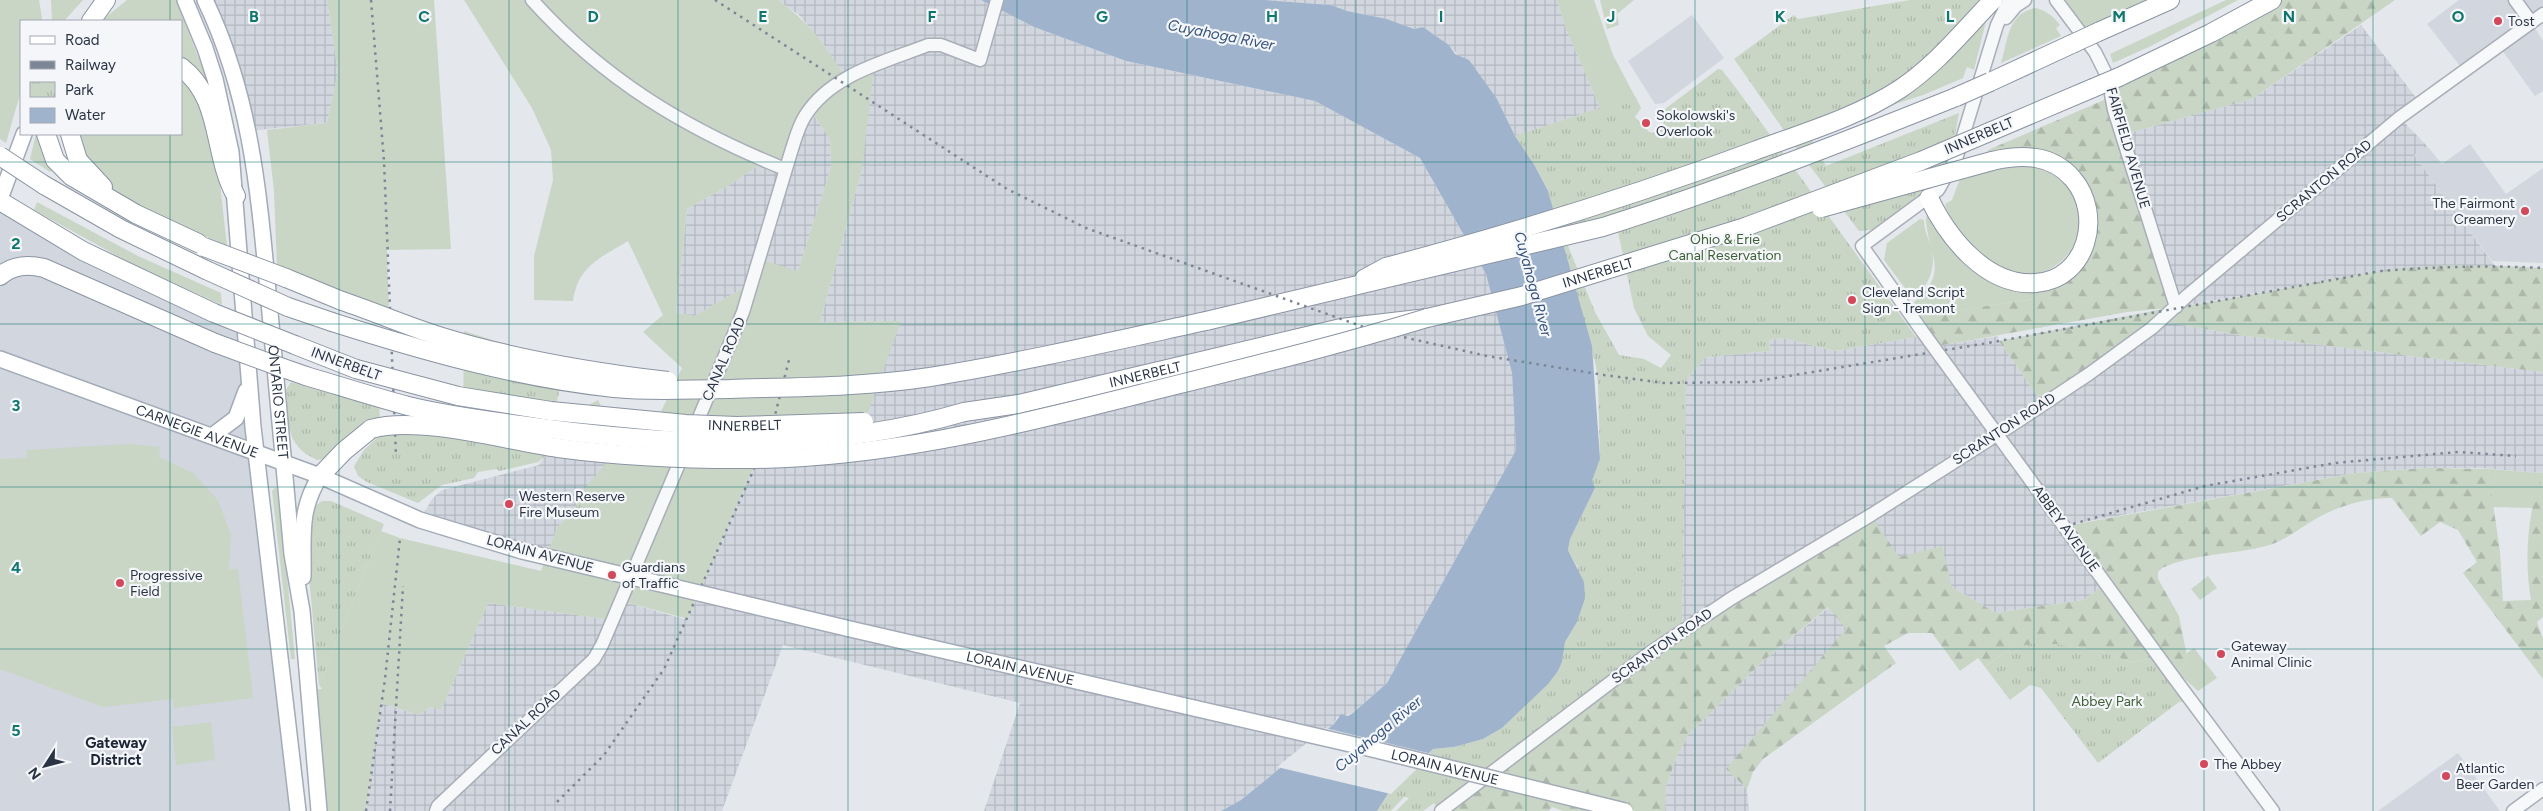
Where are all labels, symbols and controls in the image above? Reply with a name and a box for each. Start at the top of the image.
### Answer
text: B [249,7,259,26]
text: C [418,7,430,26]
text: D [587,7,599,26]
text: E [758,7,768,26]
text: F [928,7,937,26]
text: G [1096,7,1108,26]
text: H [1266,7,1278,26]
text: I [1439,7,1443,26]
text: J [1607,7,1615,26]
text: K [1775,7,1786,26]
text: L [1946,7,1955,26]
text: M [2112,7,2126,26]
text: N [2283,7,2295,26]
text: O [2452,7,2465,26]
place label: Tost [2508,13,2535,30]
marker: Tost [2492,15,2504,27]
water label: Cuyahoga River [1166,16,1277,54]
legend [20,20,182,135]
text: Road [65,31,100,49]
text: Railway [65,56,116,74]
text: Park [65,81,94,99]
street label: FAIRFIELD AVENUE [2103,85,2153,211]
text: Water [65,106,105,124]
place label: Sokolowski's Overlook [1656,107,1735,140]
street label: INNERBELT [1942,114,2016,158]
marker: Sokolowski's Overlook [1640,117,1652,129]
street label: SCRANTON ROAD [2273,136,2375,226]
place label: The Fairmont Creamery [2433,195,2516,228]
marker: The Fairmont Creamery [2519,205,2531,217]
water label: Cuyahoga River [1510,230,1556,339]
park label: Ohio & Erie Canal Reservation [1669,231,1782,264]
text: 2 [11,234,21,253]
street label: INNERBELT [1560,253,1636,291]
place label: Cleveland Script Sign - Tremont [1862,284,1965,317]
marker: Cleveland Script Sign - Tremont [1846,294,1858,306]
street label: CANAL ROAD [699,315,749,403]
street label: INNERBELT [309,343,384,385]
street label: ONTARIO STREET [265,344,292,460]
street label: INNERBELT [1107,358,1183,391]
street label: SCRANTON ROAD [1949,389,2059,469]
text: 3 [12,396,21,415]
street label: CARNEGIE AVENUE [134,401,261,461]
street label: INNERBELT [708,416,782,435]
street label: ABBEY AVENUE [2029,482,2103,576]
place label: Western Reserve Fire Museum [519,488,625,521]
marker: Western Reserve Fire Museum [503,498,515,510]
street label: LORAIN AVENUE [485,532,595,576]
text: 4 [11,558,21,577]
place label: Guardians of Traffic [622,559,685,592]
place label: Progressive Field [130,567,203,600]
marker: Guardians of Traffic [606,569,618,581]
marker: Progressive Field [114,577,126,589]
street label: SCRANTON ROAD [1608,605,1716,687]
place label: Gateway Animal Clinic [2231,638,2313,671]
street label: LORAIN AVENUE [965,648,1076,689]
marker: Gateway Animal Clinic [2215,648,2227,660]
street label: CANAL ROAD [488,685,564,759]
water label: Cuyahoga River [1331,692,1426,776]
park label: Abbey Park [2072,693,2143,710]
text: 5 [11,721,21,740]
district label: Gateway District [85,734,147,769]
north arrow [20,741,70,791]
street label: LORAIN AVENUE [1390,746,1501,788]
place label: The Abbey [2214,756,2282,773]
marker: The Abbey [2198,758,2210,770]
place label: Atlantic Beer Garden [2456,760,2534,793]
text: N [25,764,45,783]
marker: Atlantic Beer Garden [2440,770,2452,782]

